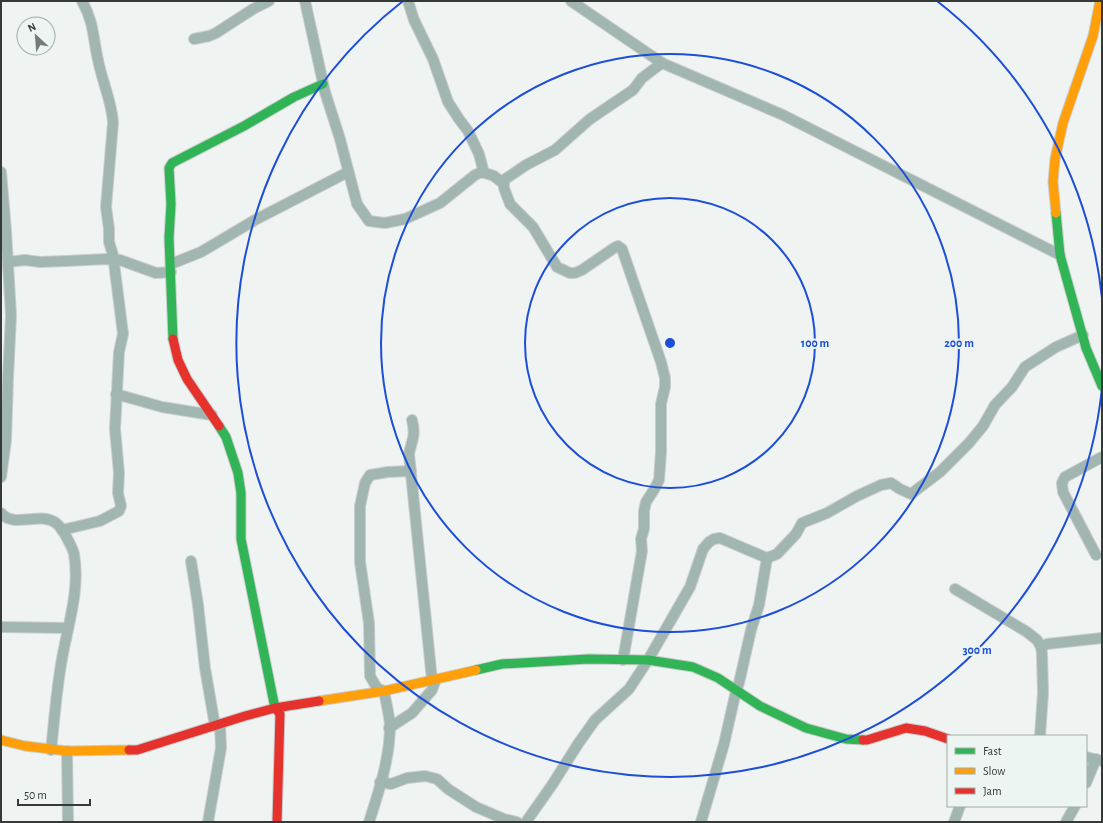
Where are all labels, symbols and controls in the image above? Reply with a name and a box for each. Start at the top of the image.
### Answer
north arrow [16,16,56,56]
text: N [26,21,38,34]
centre of rings [663,336,677,350]
text: 100 m [801,337,829,349]
text: 200 m [944,337,974,349]
text: 300 m [962,644,992,656]
legend [947,735,1087,807]
text: Fast [983,745,1002,757]
text: Slow [983,765,1005,777]
scale bar [18,781,90,807]
text: Jam [983,785,1002,797]
text: 50 m [24,789,47,801]

